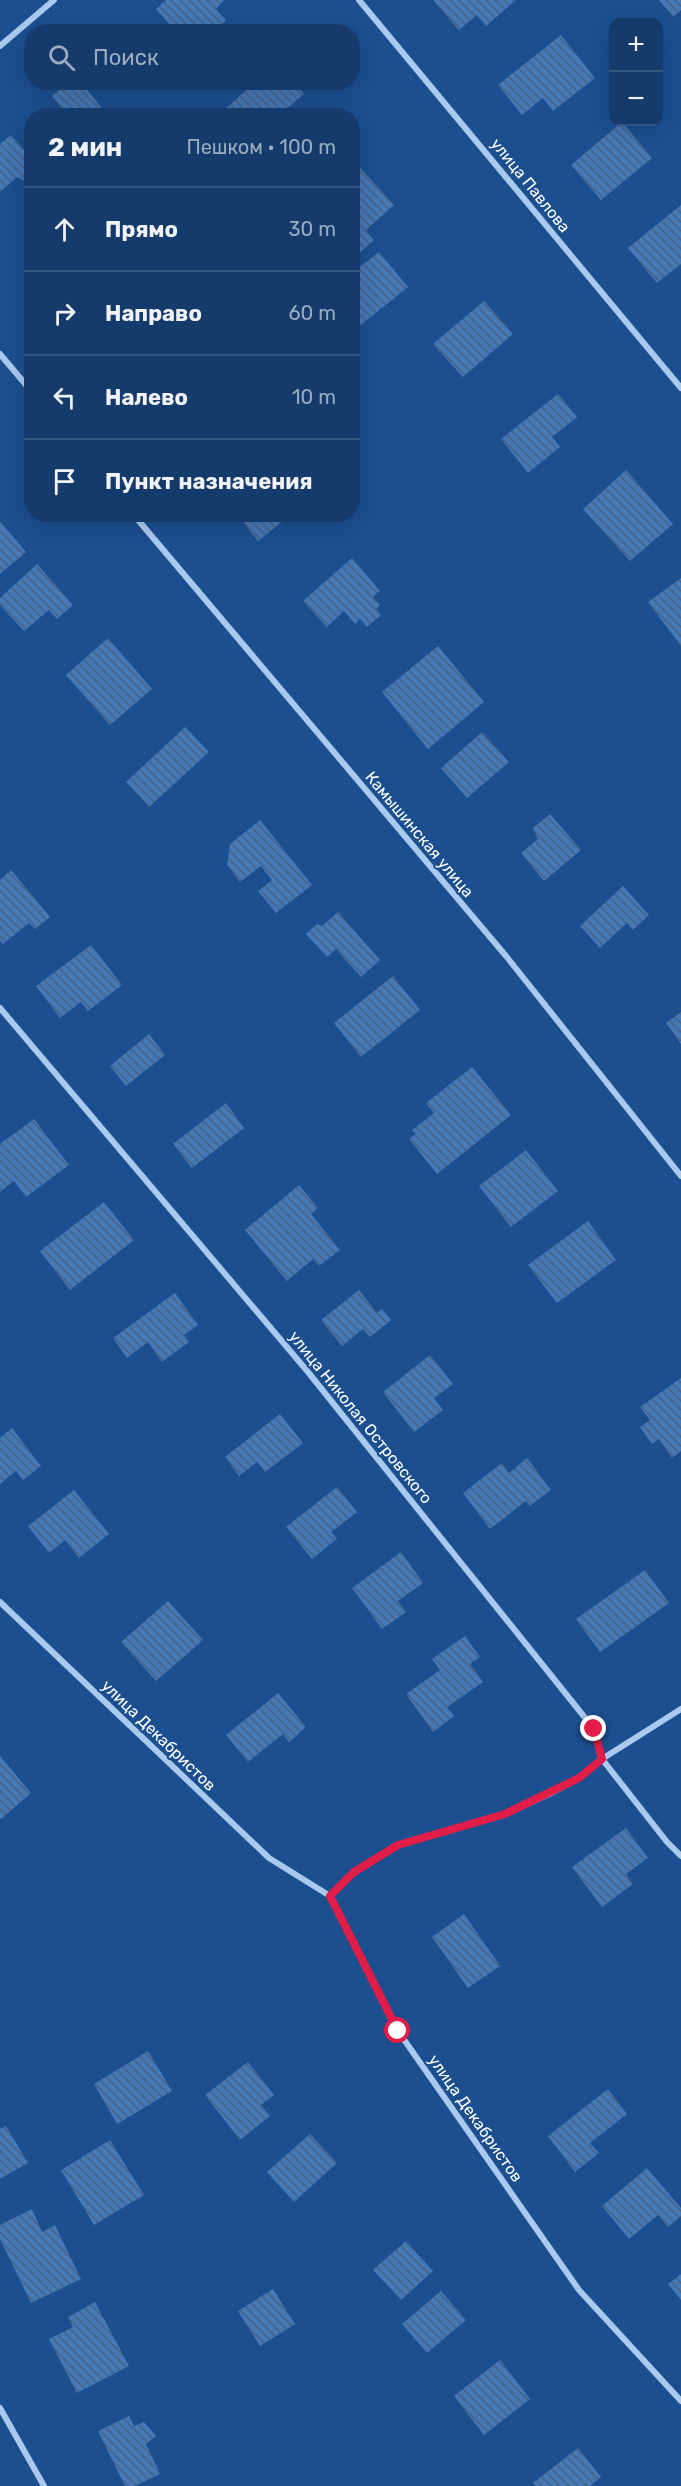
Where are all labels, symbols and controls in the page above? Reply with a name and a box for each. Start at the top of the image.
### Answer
map controls [609,18,663,126]
button: + [609,18,663,72]
search box [24,24,360,90]
icon: search [45,41,78,74]
text: Поиск [93,44,159,71]
button: − [609,72,663,126]
text: 2 мин [48,132,122,163]
street label: улица Павлова [487,134,574,236]
text: Пешком · 100 m [186,135,336,159]
icon: ahead [48,213,81,246]
text: Прямо [105,216,178,243]
text: 30 m [289,217,336,241]
icon: right [48,297,81,330]
text: Направо [105,300,202,327]
text: 60 m [289,301,336,325]
icon: left [48,381,81,414]
text: Налево [105,384,188,411]
text: 10 m [292,385,336,409]
icon: arrive [48,465,81,498]
text: Пункт назначения [105,468,313,495]
street label: Камышинская улица [361,768,478,901]
street label: улица Николая Островского [285,1327,436,1508]
street label: улица Декабристов [98,1676,220,1795]
route end [580,1715,606,1741]
route start [384,2017,410,2043]
street label: улица Декабристов [424,2051,527,2186]

